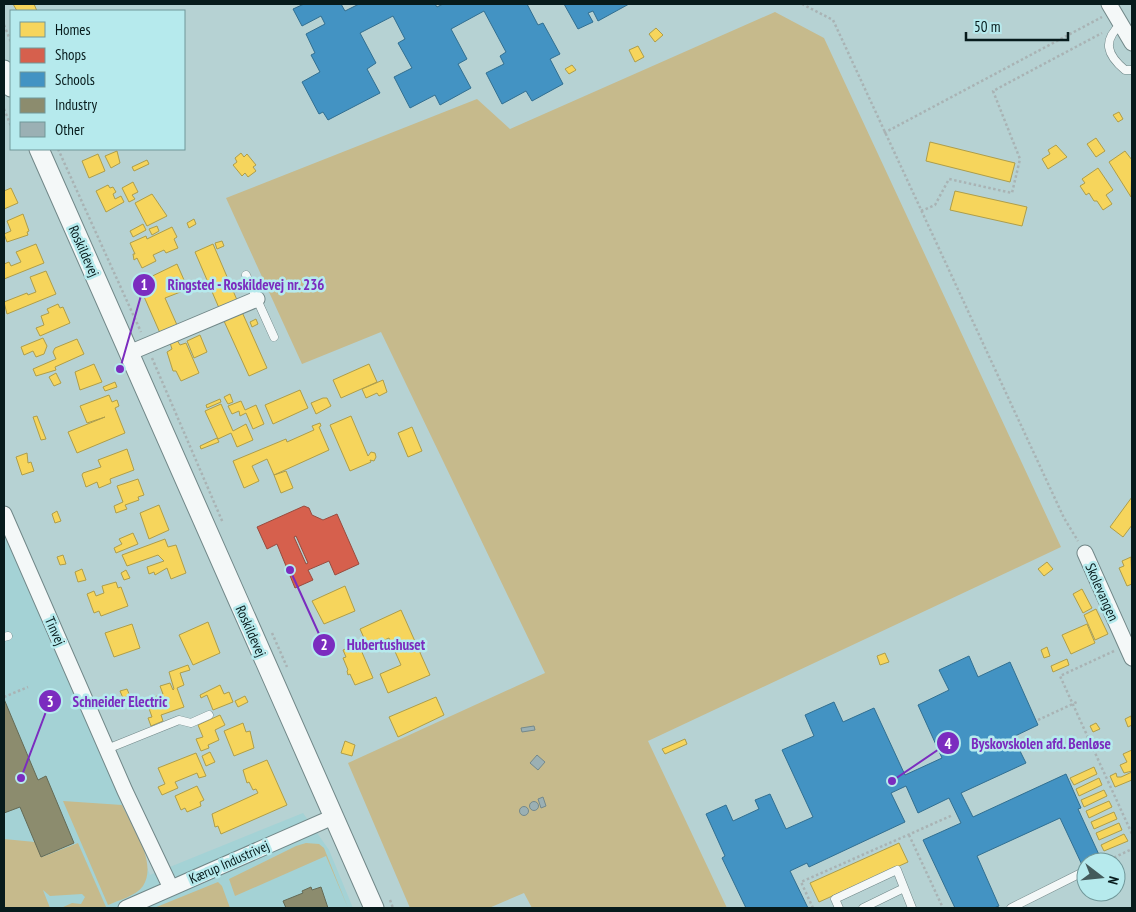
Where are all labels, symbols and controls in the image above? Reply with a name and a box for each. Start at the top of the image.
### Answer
legend [10,10,185,150]
scale bar [966,10,1068,42]
text: 50 m [974,17,1000,36]
text: Homes [55,20,91,39]
text: Shops [55,45,86,64]
text: Schools [55,70,95,89]
text: Industry [55,95,97,114]
text: Other [55,120,85,139]
street label: Roskildevej [65,222,103,280]
callout: Ringsted - Roskildevej nr. 236 [131,270,336,300]
text: 1 [140,275,148,294]
text: Ringsted - Roskildevej nr. 236 [167,275,325,294]
street label: Skolevangen [1081,560,1123,624]
street label: Roskildevej [232,602,270,660]
street label: Tinvej [41,614,69,648]
callout: Hubertushuset [311,630,435,660]
text: 2 [320,635,328,654]
text: Hubertushuset [347,635,426,654]
callout: Schneider Electric [38,686,178,716]
text: 3 [46,692,54,711]
text: Schneider Electric [73,692,168,711]
callout: Byskovskolen afd. Benløse [936,728,1121,758]
text: 4 [944,734,952,753]
text: Byskovskolen afd. Benløse [971,734,1111,753]
street label: Kærup Industrivej [186,836,272,888]
north arrow [1076,852,1126,902]
text: N [1104,874,1123,887]

